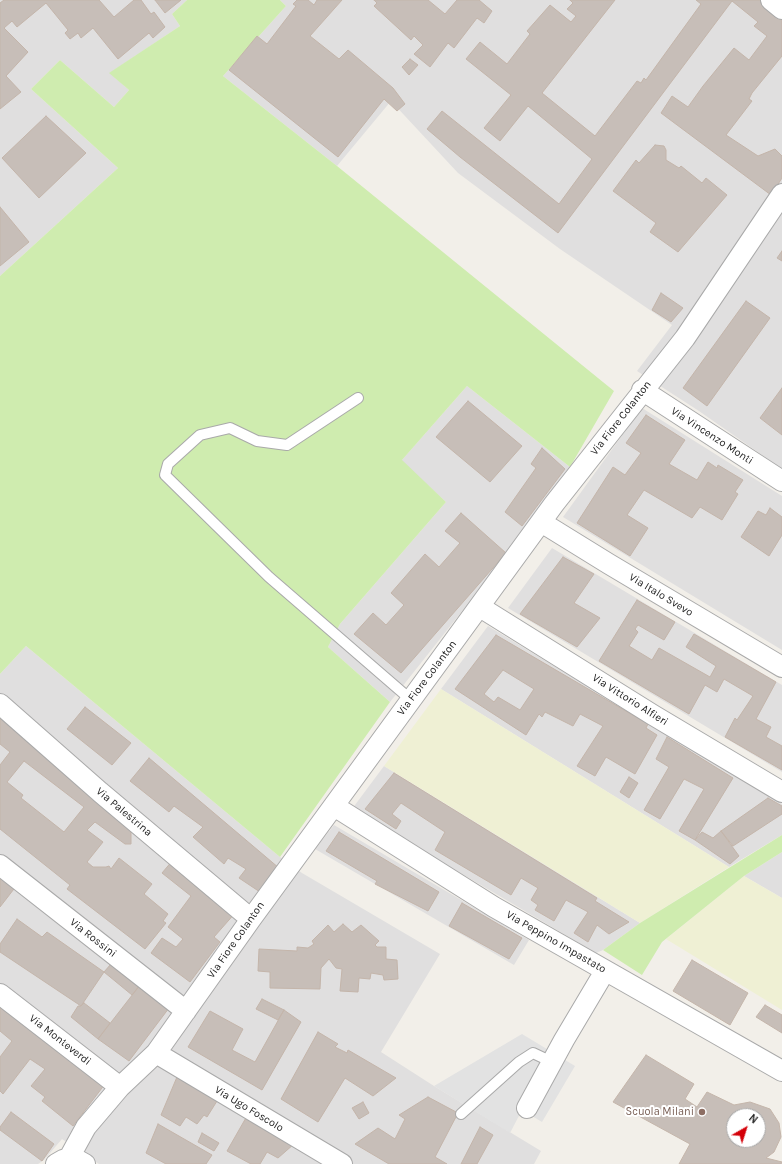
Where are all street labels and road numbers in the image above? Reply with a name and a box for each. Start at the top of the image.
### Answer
street label: Via Fiore Colanton [588,378,654,458]
street label: Via Vincenzo Monti [668,404,756,468]
street label: Via Italo Svevo [627,571,695,619]
street label: Via Fiore Colanton [394,638,460,718]
street label: Via Vittorio Alfieri [590,671,670,729]
street label: Via Palestrina [93,785,155,839]
street label: Via Fiore Colanton [205,899,267,981]
street label: Via Peppino Impastato [504,908,608,976]
street label: Via Rossini [67,916,119,960]
street label: Via Monteverdi [26,1012,94,1068]
street label: Via Ugo Foscolo [212,1083,286,1135]

